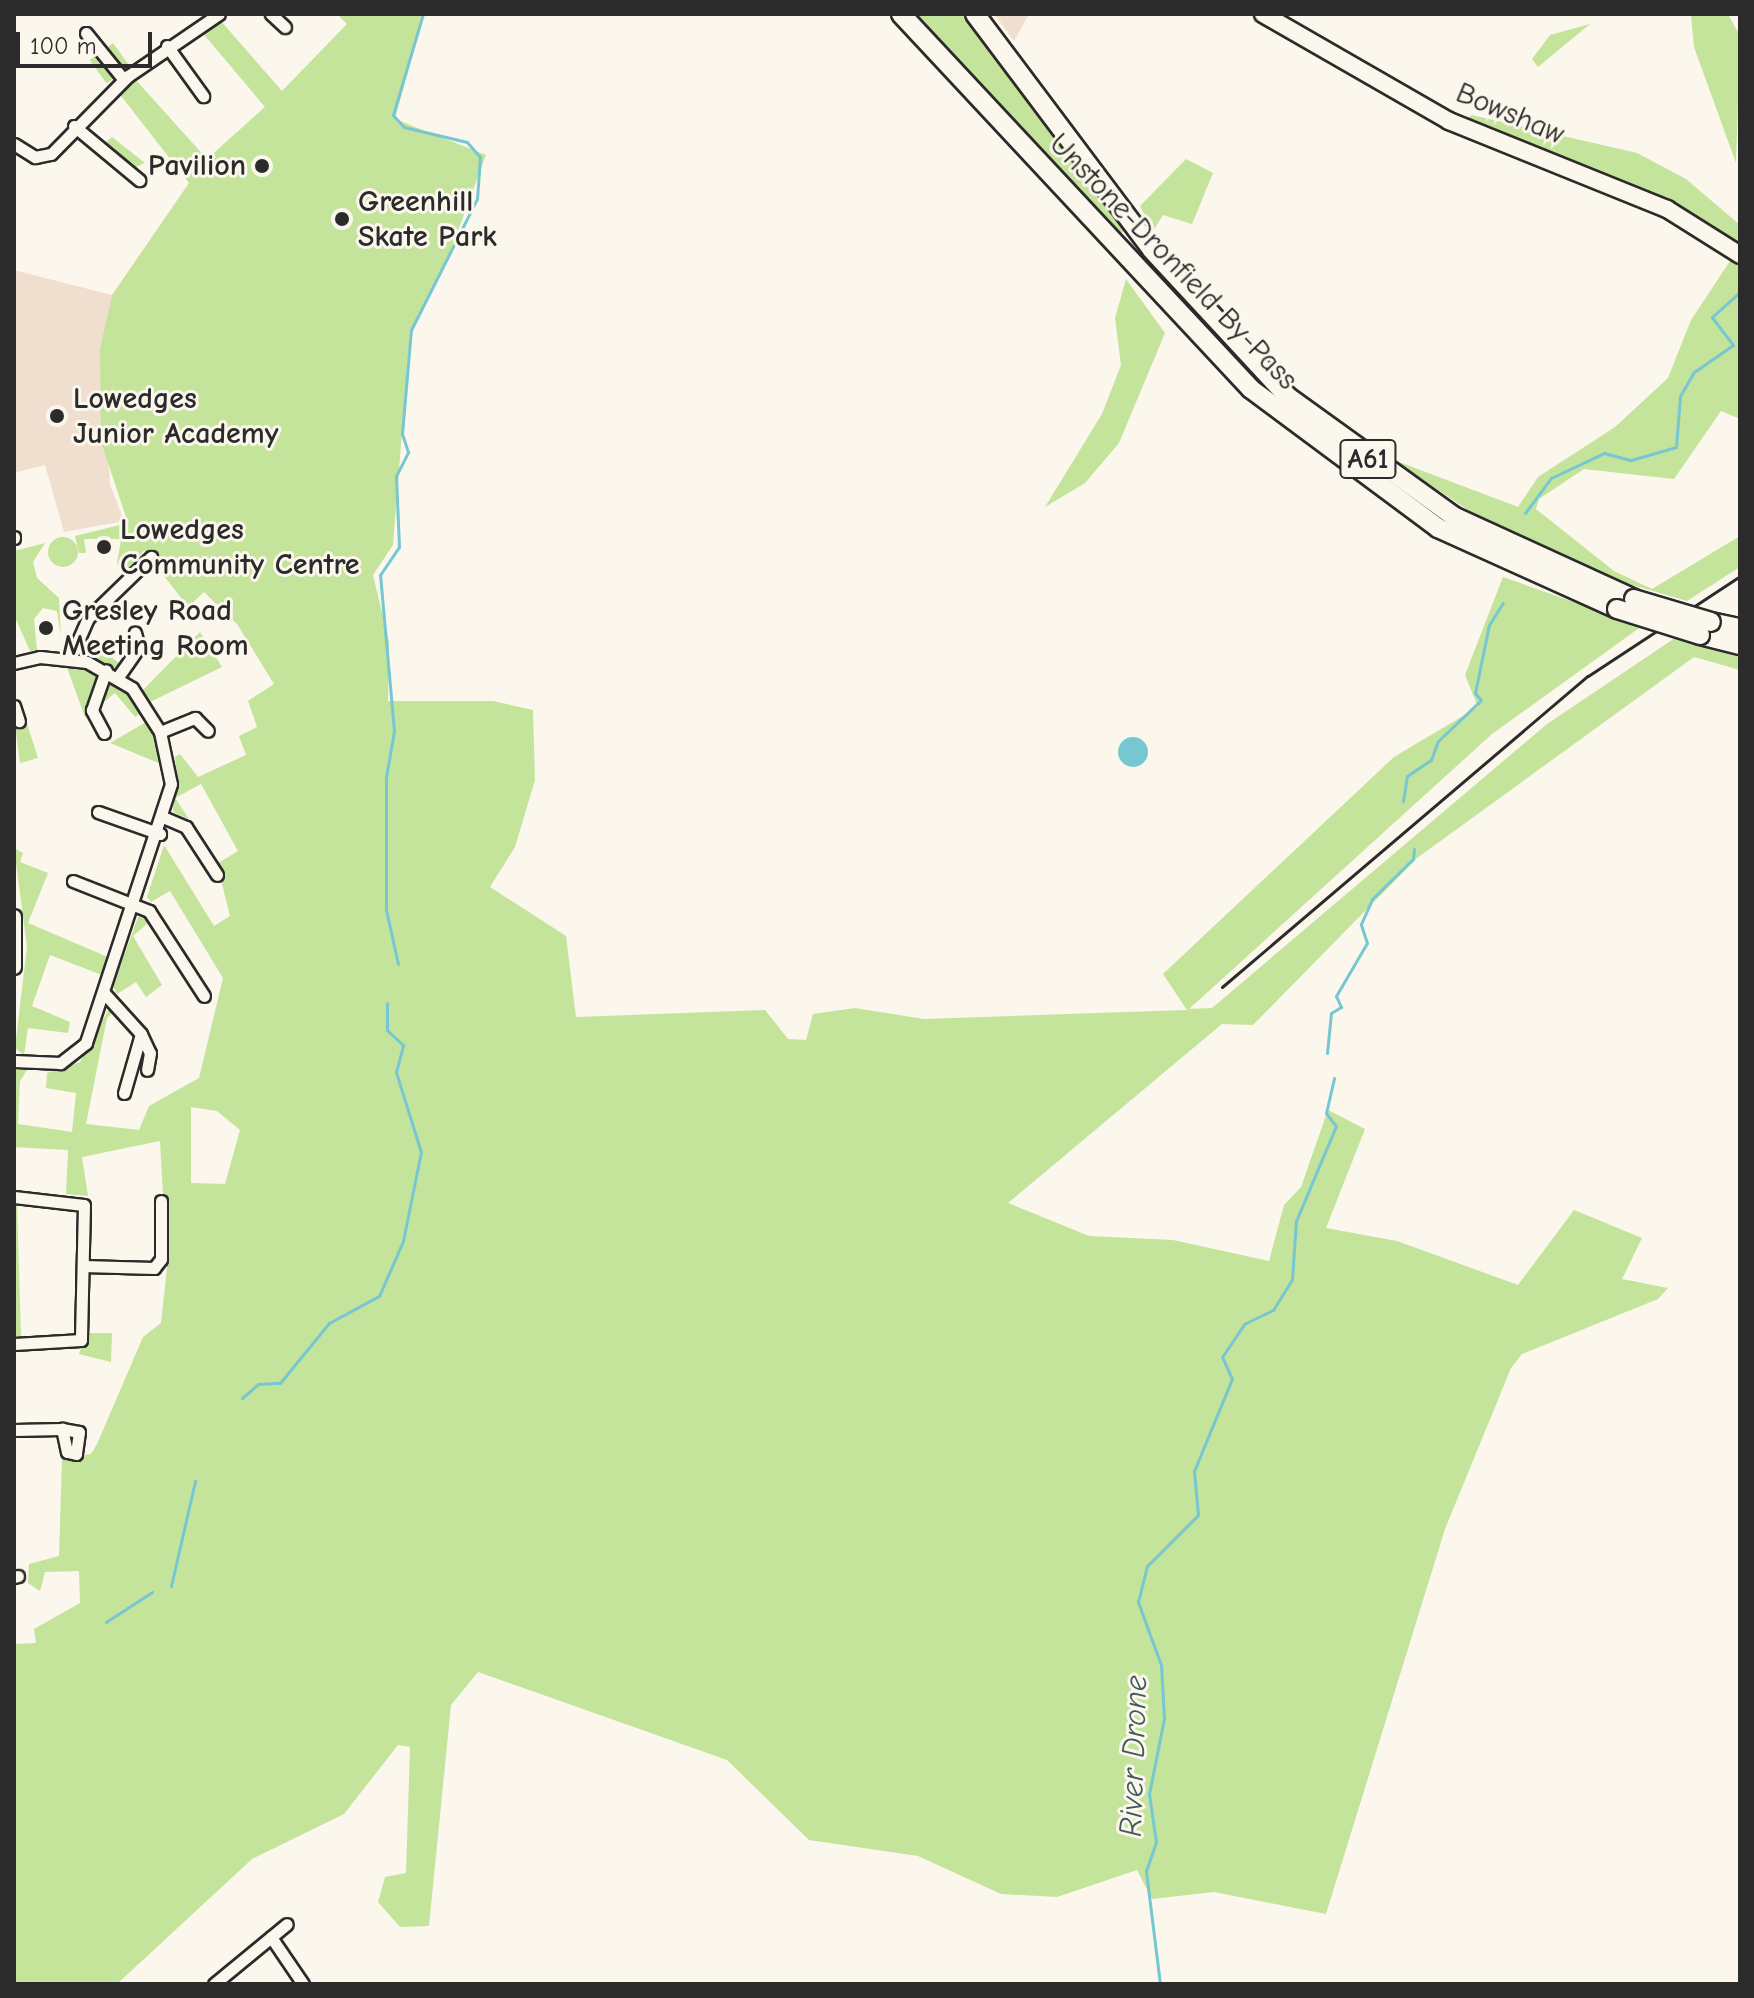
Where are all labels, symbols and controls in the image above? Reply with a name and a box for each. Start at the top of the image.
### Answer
scale bar [20,16,156,66]
text: 100 m [30,32,97,60]
street label: Bowshaw [1450,75,1570,153]
street label: Unstone-Dronfield By-Pass [1041,126,1305,398]
place label: Pavilion [148,148,246,184]
marker: Pavilion [253,157,271,175]
place label: Greenhill Skate Park [358,184,497,254]
marker: Greenhill Skate Park [333,210,351,228]
place label: Lowedges Junior Academy [73,381,278,452]
marker: Lowedges Junior Academy [48,407,66,425]
road number: A61 [1338,435,1398,483]
place label: Lowedges Community Centre [120,512,359,582]
marker: Lowedges Community Centre [95,538,113,556]
place label: Gresley Road Meeting Room [62,593,249,664]
marker: Gresley Road Meeting Room [37,619,55,637]
water label: River Drone [1112,1674,1156,1838]

